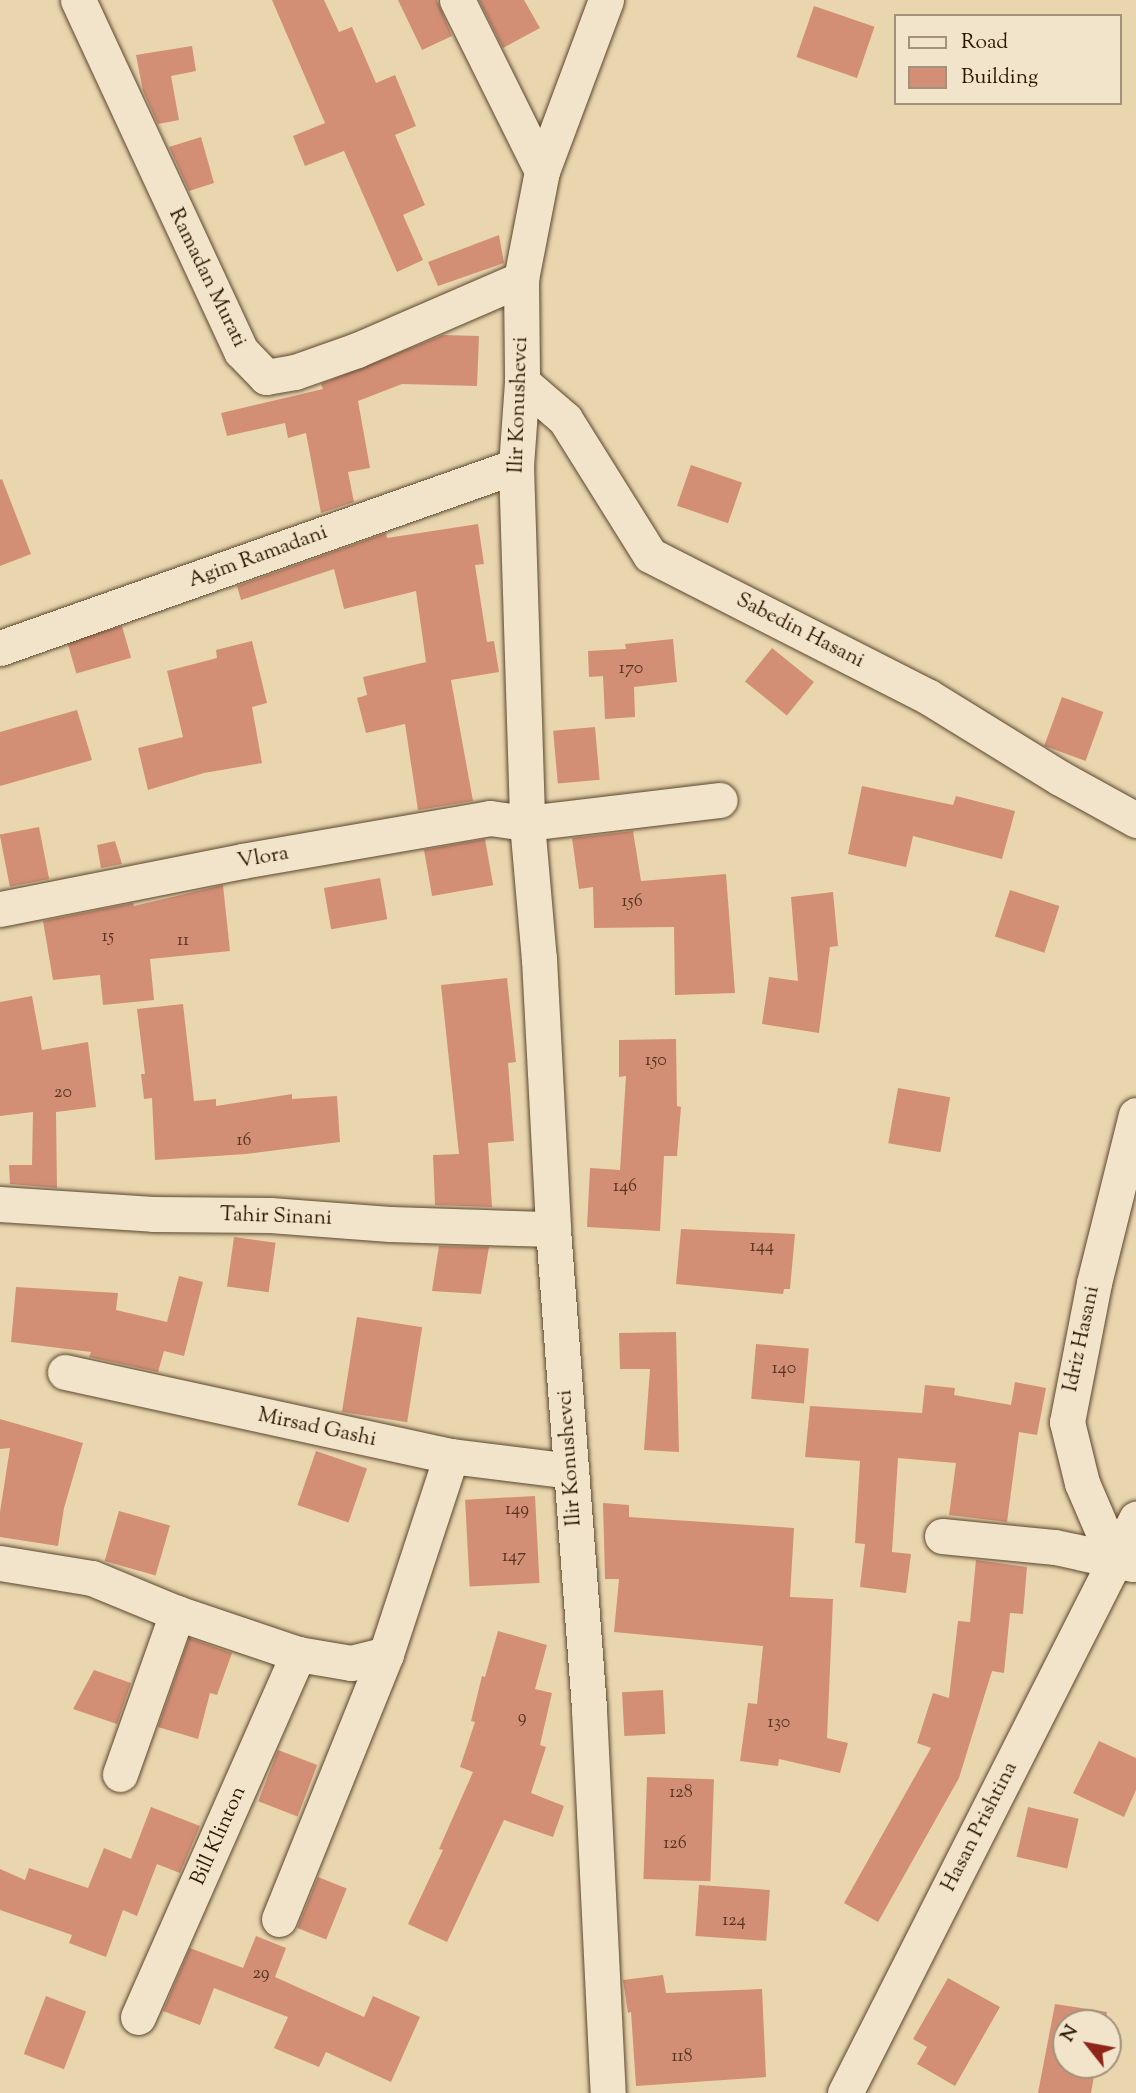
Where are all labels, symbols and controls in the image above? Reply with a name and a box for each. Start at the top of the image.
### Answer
legend [894,14,1122,105]
text: Road [961,28,1008,58]
text: Building [961,63,1038,93]
street label: Ramadan Murati [162,204,252,352]
street label: Ilir Konushevci [504,336,534,474]
street label: Agim Ramadani [185,520,331,594]
street label: Sabedin Hasani [732,588,868,674]
house number: 170 [619,658,643,680]
street label: Vlora [235,841,291,875]
house number: 156 [621,891,643,913]
house number: 15 [102,926,114,948]
house number: 11 [177,930,189,952]
house number: 150 [645,1050,667,1072]
house number: 20 [54,1082,72,1104]
house number: 16 [236,1130,252,1152]
house number: 146 [613,1176,637,1198]
street label: Tahir Sinani [220,1202,332,1232]
house number: 144 [750,1236,774,1258]
street label: Idriz Hasani [1059,1284,1105,1394]
house number: 140 [772,1358,796,1380]
street label: Ilir Konushevci [553,1389,587,1527]
street label: Mirsad Gashi [255,1403,379,1453]
house number: 149 [505,1499,529,1521]
house number: 147 [502,1546,526,1568]
house number: 9 [518,1707,526,1729]
house number: 130 [768,1712,790,1734]
street label: Hasan Prishtina [937,1758,1023,1896]
house number: 128 [669,1782,693,1804]
street label: Bill Klinton [186,1783,252,1889]
house number: 126 [663,1833,687,1855]
house number: 124 [722,1910,746,1932]
house number: 29 [252,1963,270,1985]
north arrow [1052,2009,1122,2079]
text: N [1055,2021,1086,2047]
house number: 118 [671,2046,693,2068]

